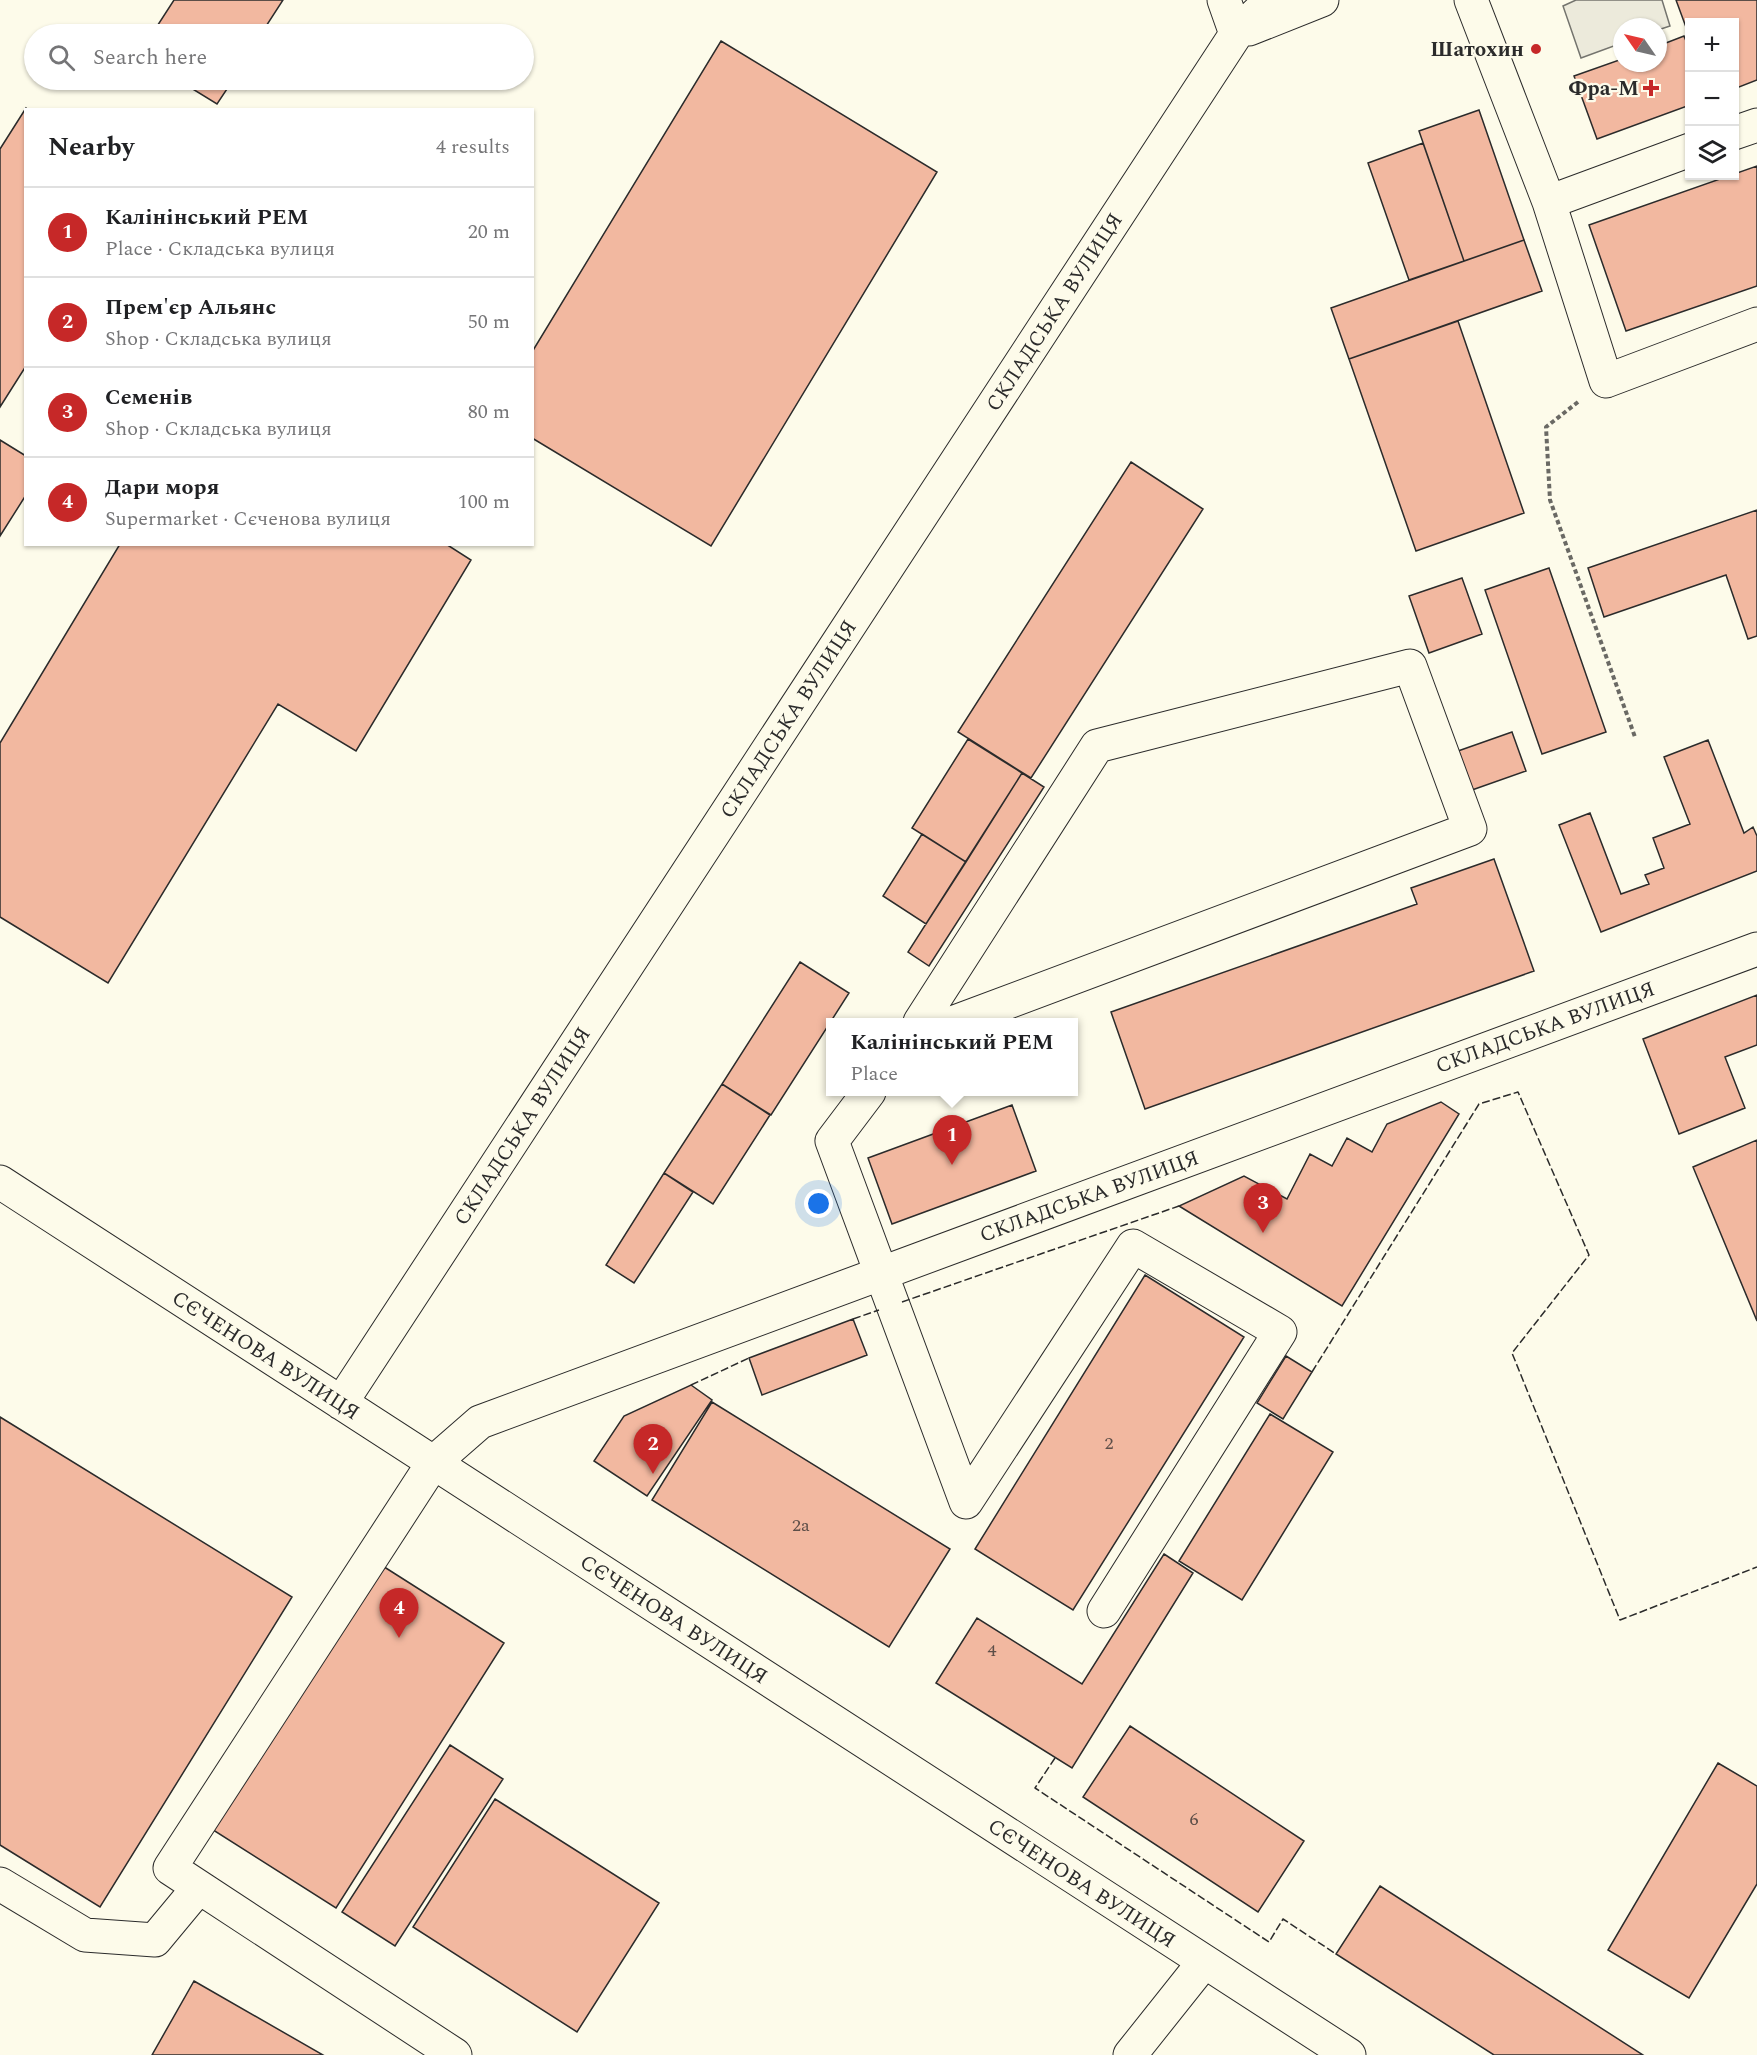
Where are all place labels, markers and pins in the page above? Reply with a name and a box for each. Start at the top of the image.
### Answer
place label: Шатохин [1430,34,1524,66]
marker: Шатохин [1529,42,1543,56]
place label: Фра-М [1569,73,1639,105]
marker: Фра-М [1644,81,1658,95]
pin: 1 [932,1116,972,1165]
pin: 3 [1244,1184,1282,1233]
pin: 2 [634,1424,672,1474]
pin: 4 [380,1588,418,1638]

